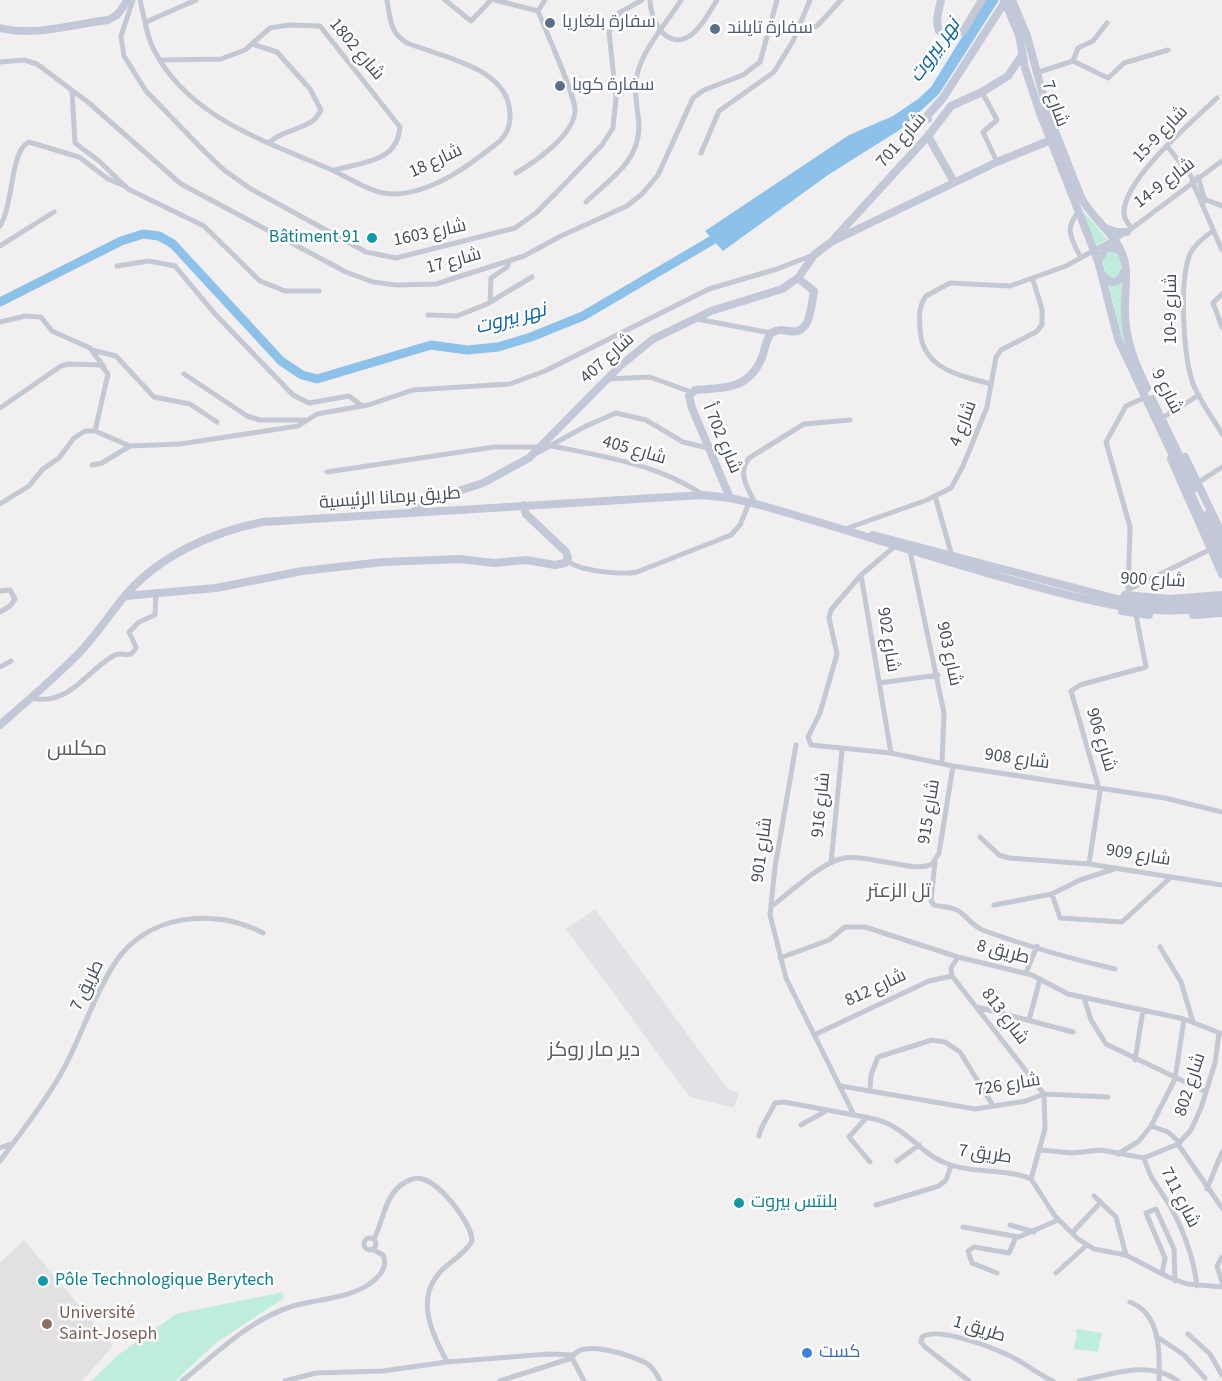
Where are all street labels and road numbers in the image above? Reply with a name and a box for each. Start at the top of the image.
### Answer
street label: شارع 1802 [324,15,388,85]
street label: شارع 7 [1036,78,1072,130]
street label: شارع 9-15 [1129,102,1193,168]
street label: شارع 701 [872,109,932,173]
street label: شارع 18 [406,140,466,184]
street label: شارع 9-14 [1130,154,1200,214]
street label: شارع 1603 [391,216,469,252]
street label: شارع 17 [424,244,484,280]
street label: شارع 9-10 [1161,274,1183,344]
street label: شارع 407 [577,329,639,389]
street label: شارع 9 [1146,366,1186,418]
street label: شارع 4 [945,398,983,450]
street label: شارع 702 أ [697,401,745,477]
street label: شارع 405 [600,432,668,470]
street label: طريق برمانا الرئيسية [318,483,462,515]
street label: شارع 900 [1120,569,1186,593]
street label: شارع 902 [871,606,903,674]
street label: شارع 903 [931,620,965,688]
street label: شارع 906 [1080,706,1120,774]
street label: شارع 908 [983,745,1051,775]
street label: شارع 916 [808,771,836,839]
street label: شارع 915 [914,778,946,846]
street label: شارع 901 [748,816,778,884]
street label: شارع 909 [1104,840,1172,872]
street label: طريق 8 [974,936,1032,970]
street label: طريق 7 [67,957,109,1015]
street label: شارع 812 [842,965,910,1013]
street label: شارع 813 [976,984,1032,1050]
street label: شارع 802 [1171,1051,1211,1119]
street label: شارع 726 [974,1070,1042,1102]
street label: 7 طريق [957,1141,1013,1169]
street label: شارع 711 [1155,1164,1203,1232]
street label: طريق 1 [950,1312,1008,1348]

